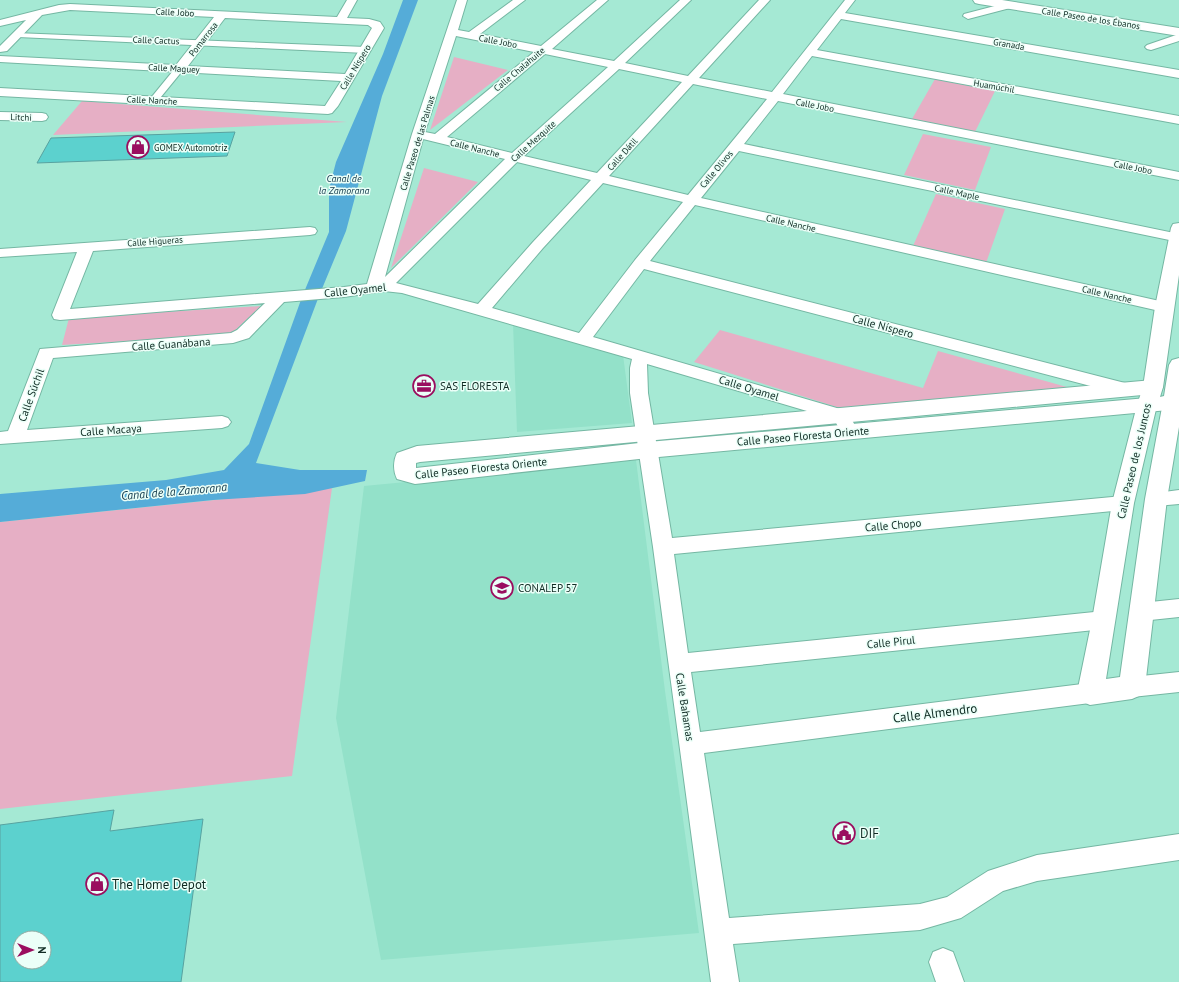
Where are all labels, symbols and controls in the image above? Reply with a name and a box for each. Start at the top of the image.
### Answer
street label: Calle Jobo [155,5,195,19]
street label: Calle Paseo de los Ébanos [1041,5,1141,31]
street label: Pomarrosa [186,20,220,58]
street label: Calle Jobo [478,32,518,50]
street label: Calle Cactus [132,34,180,46]
street label: Granada [992,36,1026,52]
street label: Calle Níspero [337,42,373,92]
street label: Calle Chalahuite [491,44,547,93]
street label: Calle Maguey [148,61,201,75]
street label: Huamúchil [973,77,1016,95]
street label: Calle Nanche [126,93,178,107]
street label: Calle Paseo de las Palmas [397,94,437,192]
street label: Calle Jobo [795,96,835,114]
street label: Litchi [10,111,32,123]
street label: Calle Mezquite [508,118,558,164]
shop icon: GOMEX Automotriz [125,134,151,160]
street label: Calle Dátil [604,135,640,173]
street label: Calle Nanche [449,137,501,160]
place label: GOMEX Automotriz [154,142,228,153]
street label: Calle Olivos [697,148,735,190]
street label: Calle Jobo [1113,158,1153,176]
water label: Canal de la Zamorana [319,172,369,197]
street label: Calle Maple [934,182,981,202]
street label: Calle Nanche [765,212,817,234]
street label: Calle Higueras [127,234,183,248]
street label: Calle Oyamel [323,280,387,300]
street label: Calle Nanche [1081,283,1133,305]
street label: Calle Níspero [851,311,915,341]
street label: Calle Guanábana [131,334,211,354]
street label: Calle Súchil [15,366,47,423]
street label: Calle Oyamel [717,372,782,404]
office icon: SAS FLORESTA [411,373,437,399]
place label: SAS FLORESTA [440,379,510,393]
street label: Calle Paseo de los Juncos [1114,402,1154,520]
street label: Calle Macaya [80,421,142,439]
street label: Calle Paseo Floresta Oriente [736,423,870,449]
street label: Calle Paseo Floresta Oriente [414,454,548,482]
water label: Canal de la Zamorana [120,479,228,503]
street label: Calle Chopo [864,516,922,534]
school or university icon: CONALEP 57 [489,575,515,601]
place label: CONALEP 57 [518,581,578,595]
street label: Calle Pirul [866,632,917,651]
street label: Calle Bahamas [673,672,697,742]
street label: Calle Almendro [892,699,978,727]
public building icon: DIF [831,820,857,846]
place label: DIF [860,825,879,842]
shop icon: The Home Depot [84,871,110,897]
place label: The Home Depot [112,876,207,893]
north arrow [12,930,52,970]
text: N [35,946,49,954]

